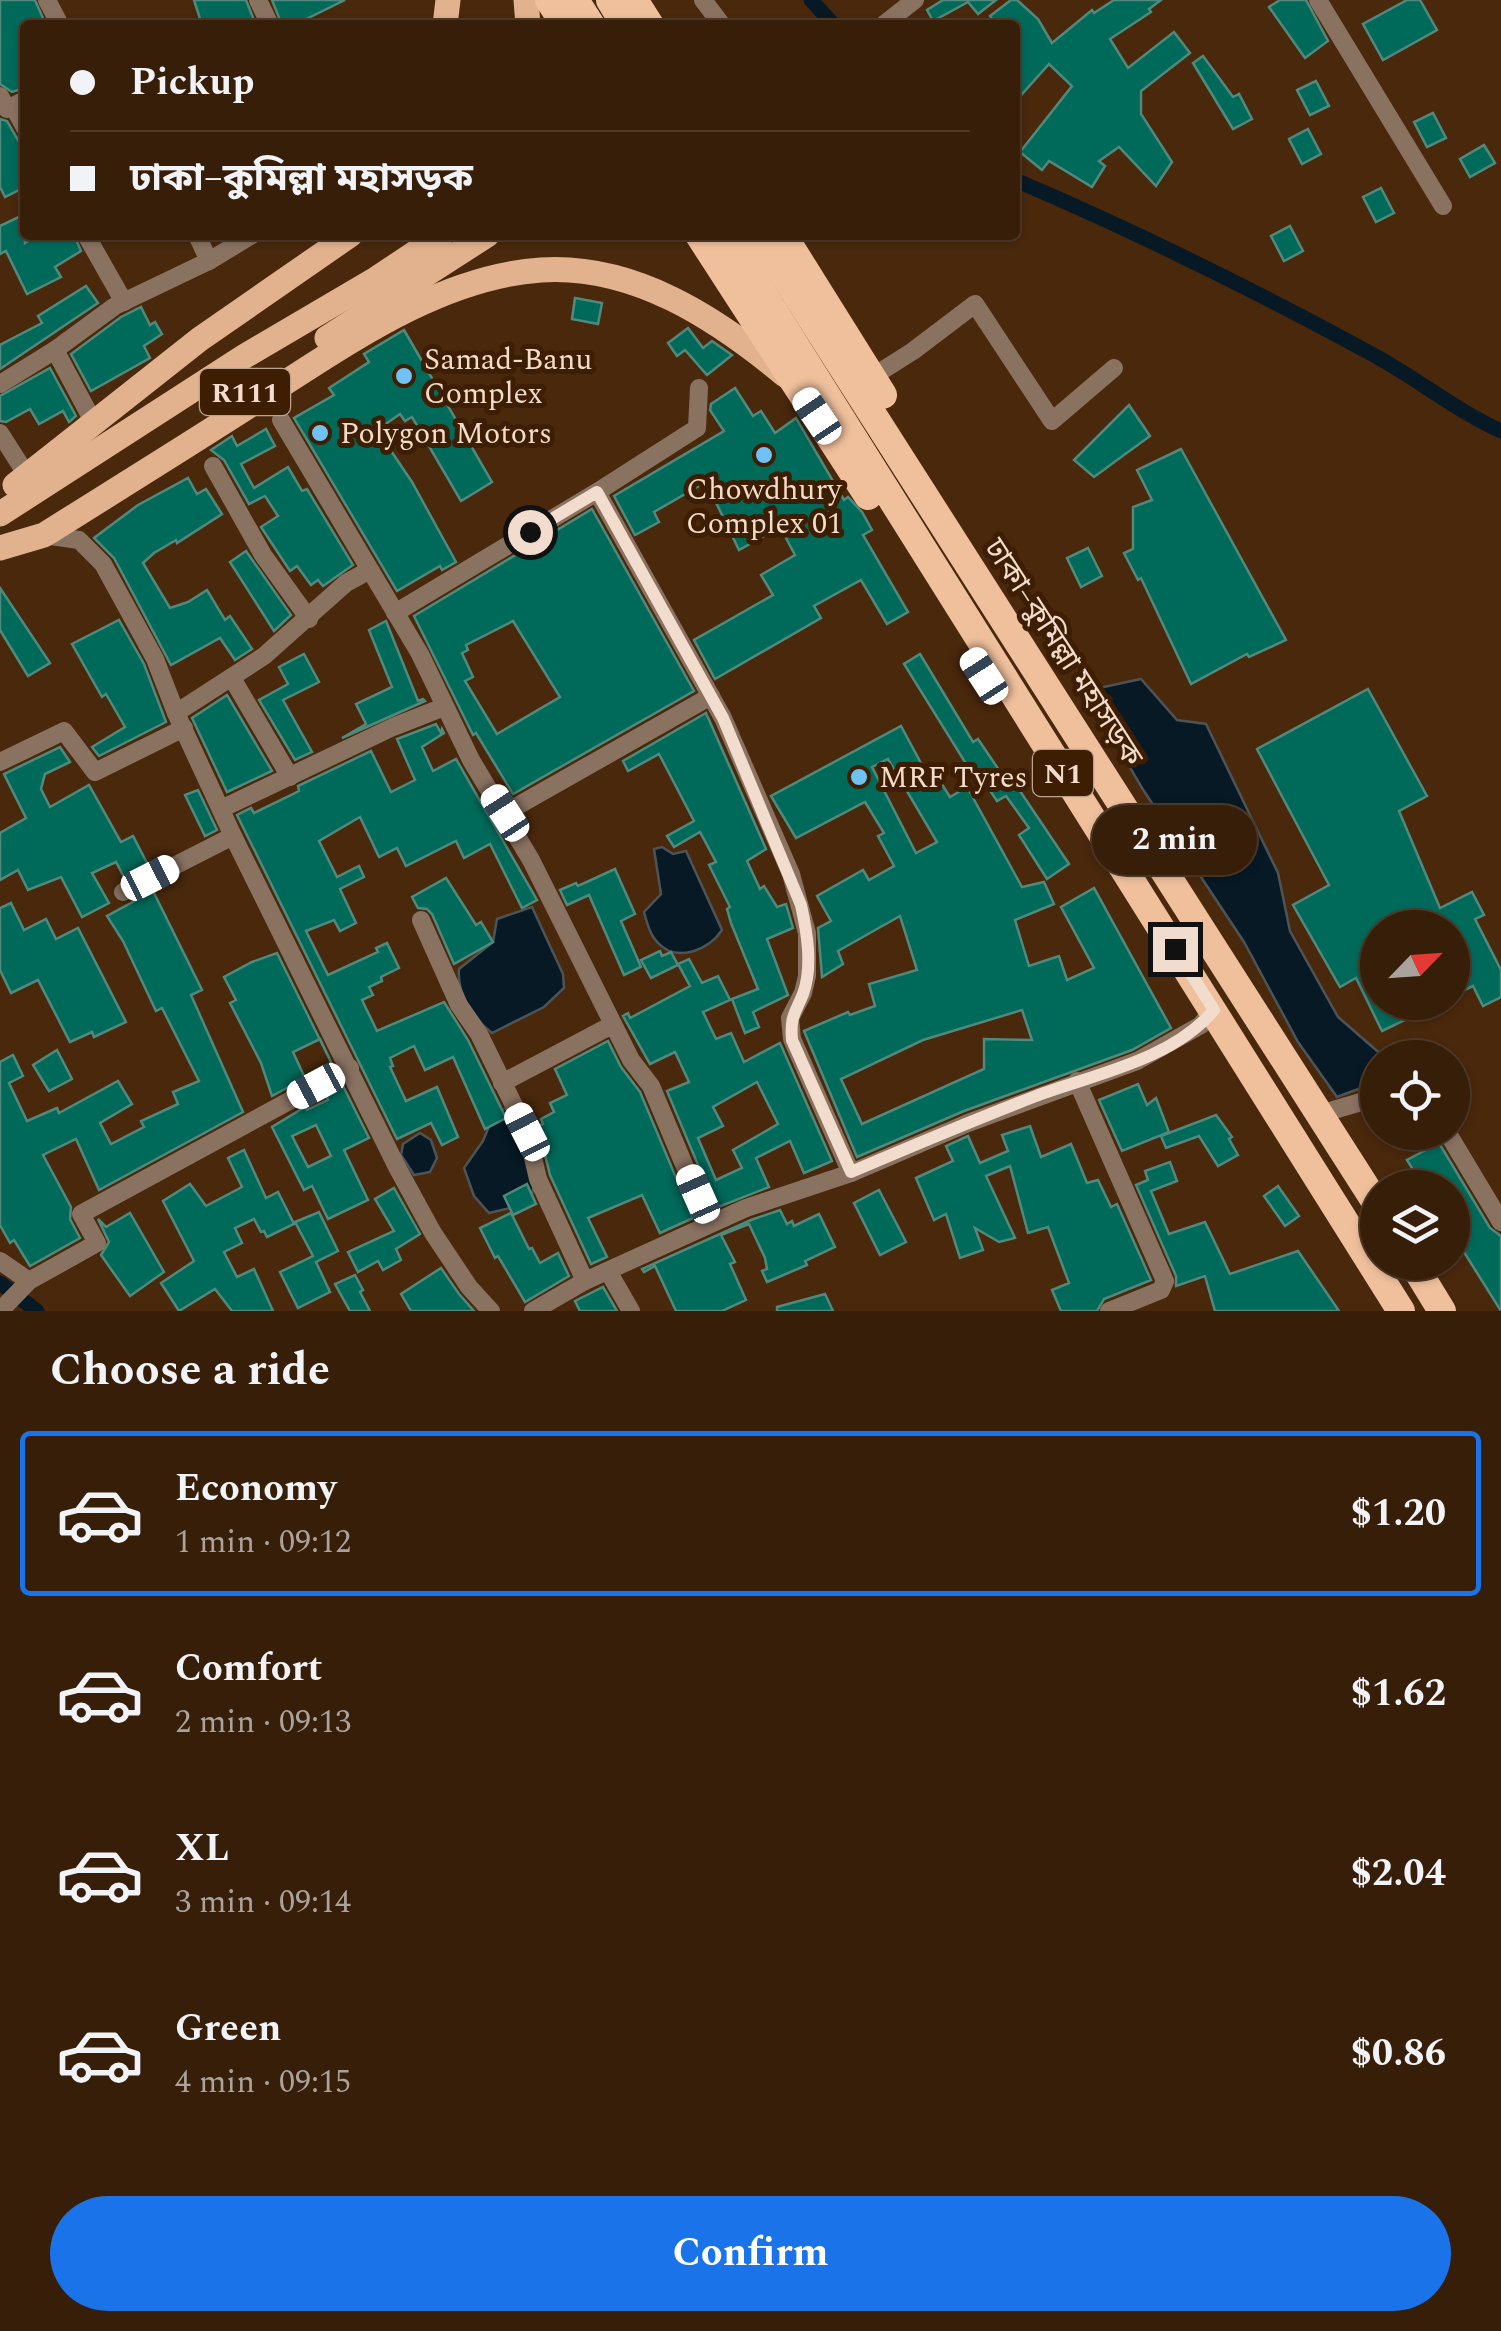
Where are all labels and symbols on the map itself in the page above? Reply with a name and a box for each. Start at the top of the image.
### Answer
place label: Samad-Banu Complex [424,337,592,417]
marker: Samad-Banu Complex [393,365,415,387]
road number: R111 [200,369,290,415]
car [788,383,846,449]
place label: Polygon Motors [340,411,552,457]
marker: Polygon Motors [309,422,331,444]
marker: Chowdhury Complex 01 [753,444,775,466]
place label: Chowdhury Complex 01 [686,467,843,547]
route start [508,510,553,555]
street label: ঢাকা–কুমিল্লা মহাসড়ক [971,528,1155,777]
car [955,643,1013,709]
road number: N1 [1033,750,1093,796]
place label: MRF Tyres [879,755,1028,801]
marker: MRF Tyres [848,766,870,788]
car [476,780,534,846]
callout: 2 min [1092,804,1258,874]
car [116,851,184,905]
north arrow [1360,910,1470,1020]
route end [1153,927,1198,972]
car [282,1059,350,1113]
car [500,1098,554,1166]
car [672,1160,724,1228]

